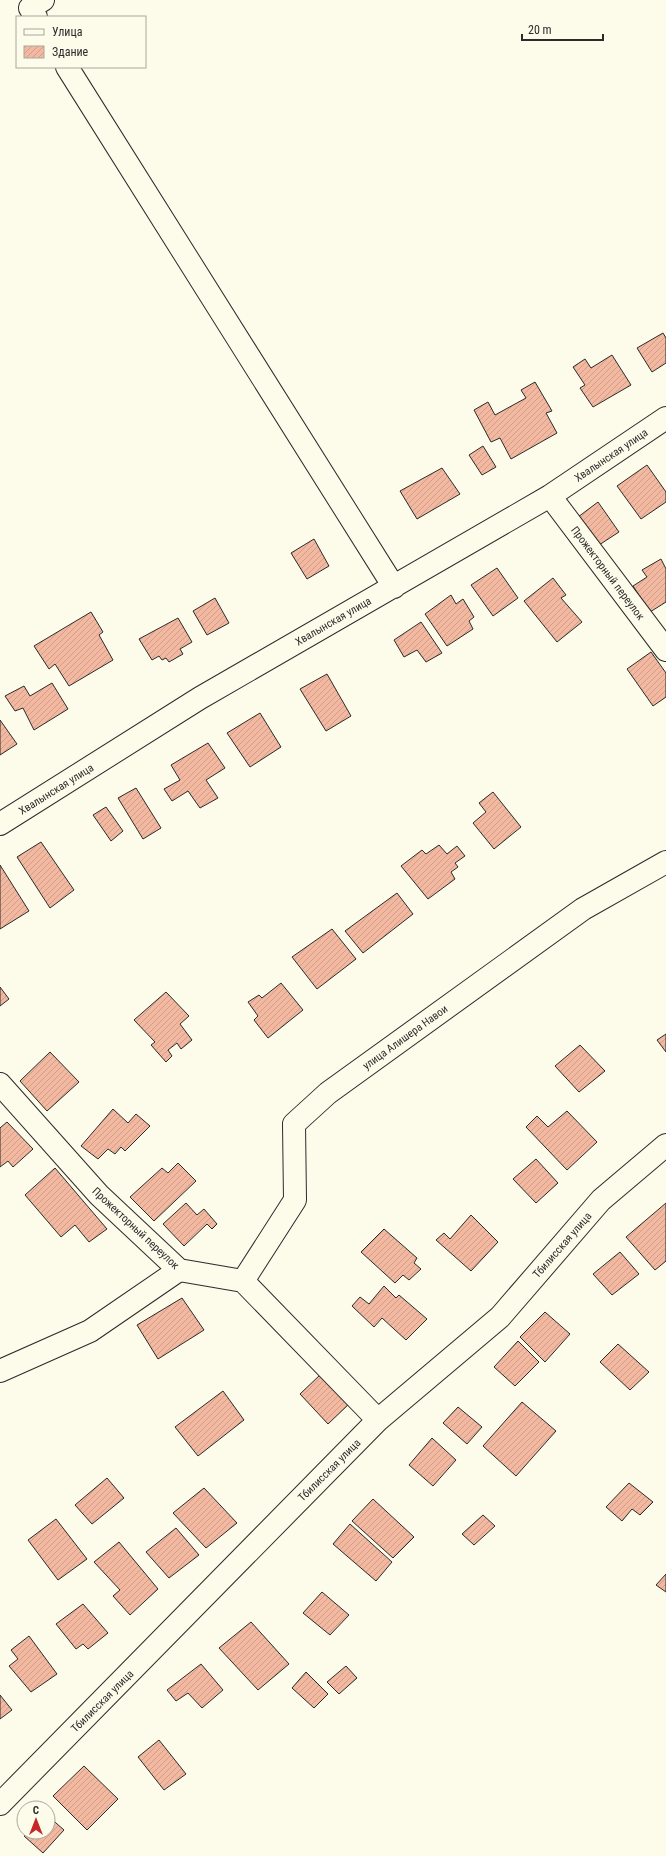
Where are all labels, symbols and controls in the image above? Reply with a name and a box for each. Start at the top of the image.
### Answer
legend [16,16,146,68]
scale bar [522,16,603,42]
text: 20 m [528,23,552,37]
text: Улица [52,25,83,39]
text: Здание [52,45,89,59]
street label: Хвалынская улица [572,426,650,485]
street label: Прожекторный переулок [568,524,648,623]
street label: Хвалынская улица [293,594,374,648]
street label: Хвалынская улица [17,761,96,818]
street label: улица Алишера Навои [360,1002,450,1073]
street label: Прожекторный переулок [90,1185,182,1272]
street label: Тбилисская улица [530,1210,594,1281]
street label: Тбилисская улица [295,1436,363,1504]
street label: Тбилисская улица [68,1667,136,1735]
north arrow [16,1800,56,1840]
text: С [33,1804,39,1817]

